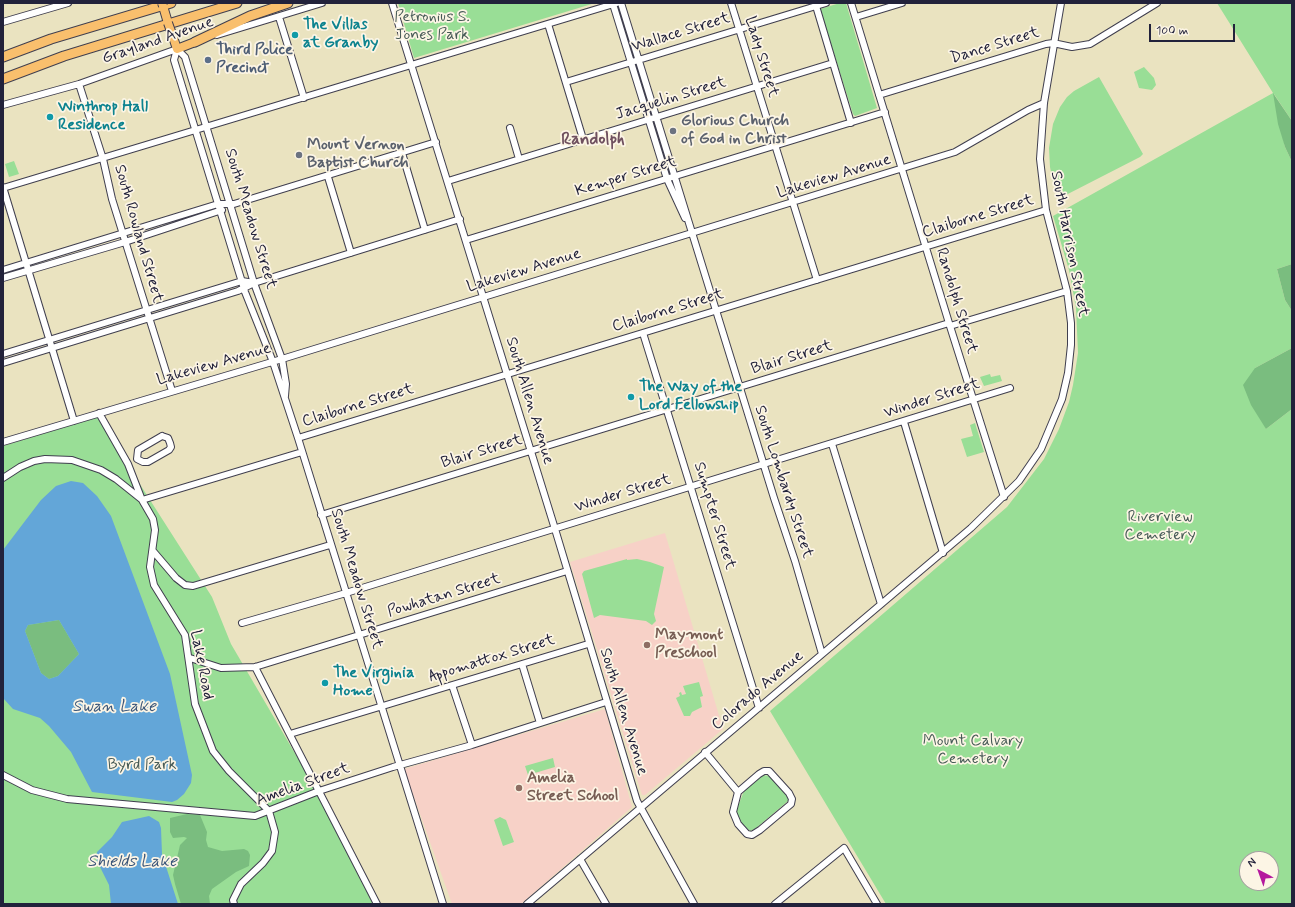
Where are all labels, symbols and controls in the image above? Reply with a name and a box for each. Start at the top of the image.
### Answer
park label: Petronius S. Jones Park [394,8,470,46]
street label: Wallace Street [629,9,733,57]
street label: Grayland Avenue [100,13,216,69]
street label: Lady Street [740,14,782,100]
place label: The Villas at Granby [303,16,378,54]
scale bar [1151,16,1237,42]
street label: Dance Street [948,23,1042,69]
text: 100 m [1156,23,1188,39]
marker: The Villas at Granby [290,30,300,40]
place label: Third Police Precinct [216,41,293,79]
marker: Third Police Precinct [203,55,213,65]
street label: Jacquelin Street [613,73,729,125]
place label: Winthrop Hall Residence [58,98,148,136]
marker: Winthrop Hall Residence [45,112,55,122]
place label: Glorious Church of God in Christ [681,112,789,150]
marker: Glorious Church of God in Christ [668,126,678,136]
district label: Randolph [561,130,625,150]
place label: Mount Vernon Baptist Church [307,136,409,174]
street label: South Meadow Street [220,146,280,292]
marker: Mount Vernon Baptist Church [294,150,304,160]
street label: Lakeview Avenue [775,151,893,203]
street label: Kemper Street [573,152,679,202]
street label: South Rowland Street [109,163,167,305]
street label: South Harrison Street [1045,170,1093,318]
street label: Claiborne Street [920,191,1036,243]
street label: Lakeview Avenue [465,245,583,297]
street label: Randolph Street [931,246,981,356]
street label: Claiborne Street [610,285,726,337]
street label: South Allen Avenue [501,335,557,467]
street label: Blair Street [749,337,835,379]
street label: Lakeview Avenue [155,339,273,391]
street label: Winder Street [882,374,982,424]
place label: The Way of the Lord Fellowship [639,378,742,416]
street label: Claiborne Street [300,380,416,432]
marker: The Way of the Lord Fellowship [626,392,636,402]
street label: South Lombardy Street [749,403,817,561]
street label: Blair Street [439,431,525,473]
street label: Sumpter Street [689,460,739,572]
street label: Winder Street [573,470,673,518]
street label: South Meadow Street [326,506,386,652]
park label: Riverview Cemetery [1124,508,1196,546]
street label: Powhatan Street [385,570,503,622]
place label: Maymont Preschool [655,626,723,664]
street label: Lake Road [185,628,217,702]
street label: Appomattox Street [427,631,557,687]
marker: Maymont Preschool [642,640,652,650]
street label: South Allen Avenue [595,646,651,778]
street label: Colorado Avenue [708,647,808,735]
place label: The Virginia Home [333,664,414,702]
marker: The Virginia Home [320,678,330,688]
water label: Swan Lake [72,697,156,717]
park label: Mount Calvary Cemetery [923,732,1023,770]
park label: Byrd Park [108,756,176,776]
street label: Amelia Street [254,759,352,811]
place label: Amelia Street School [527,769,619,807]
marker: Amelia Street School [514,783,524,793]
north arrow [1239,851,1279,891]
water label: Shields Lake [87,852,177,872]
text: N [1244,855,1259,870]

